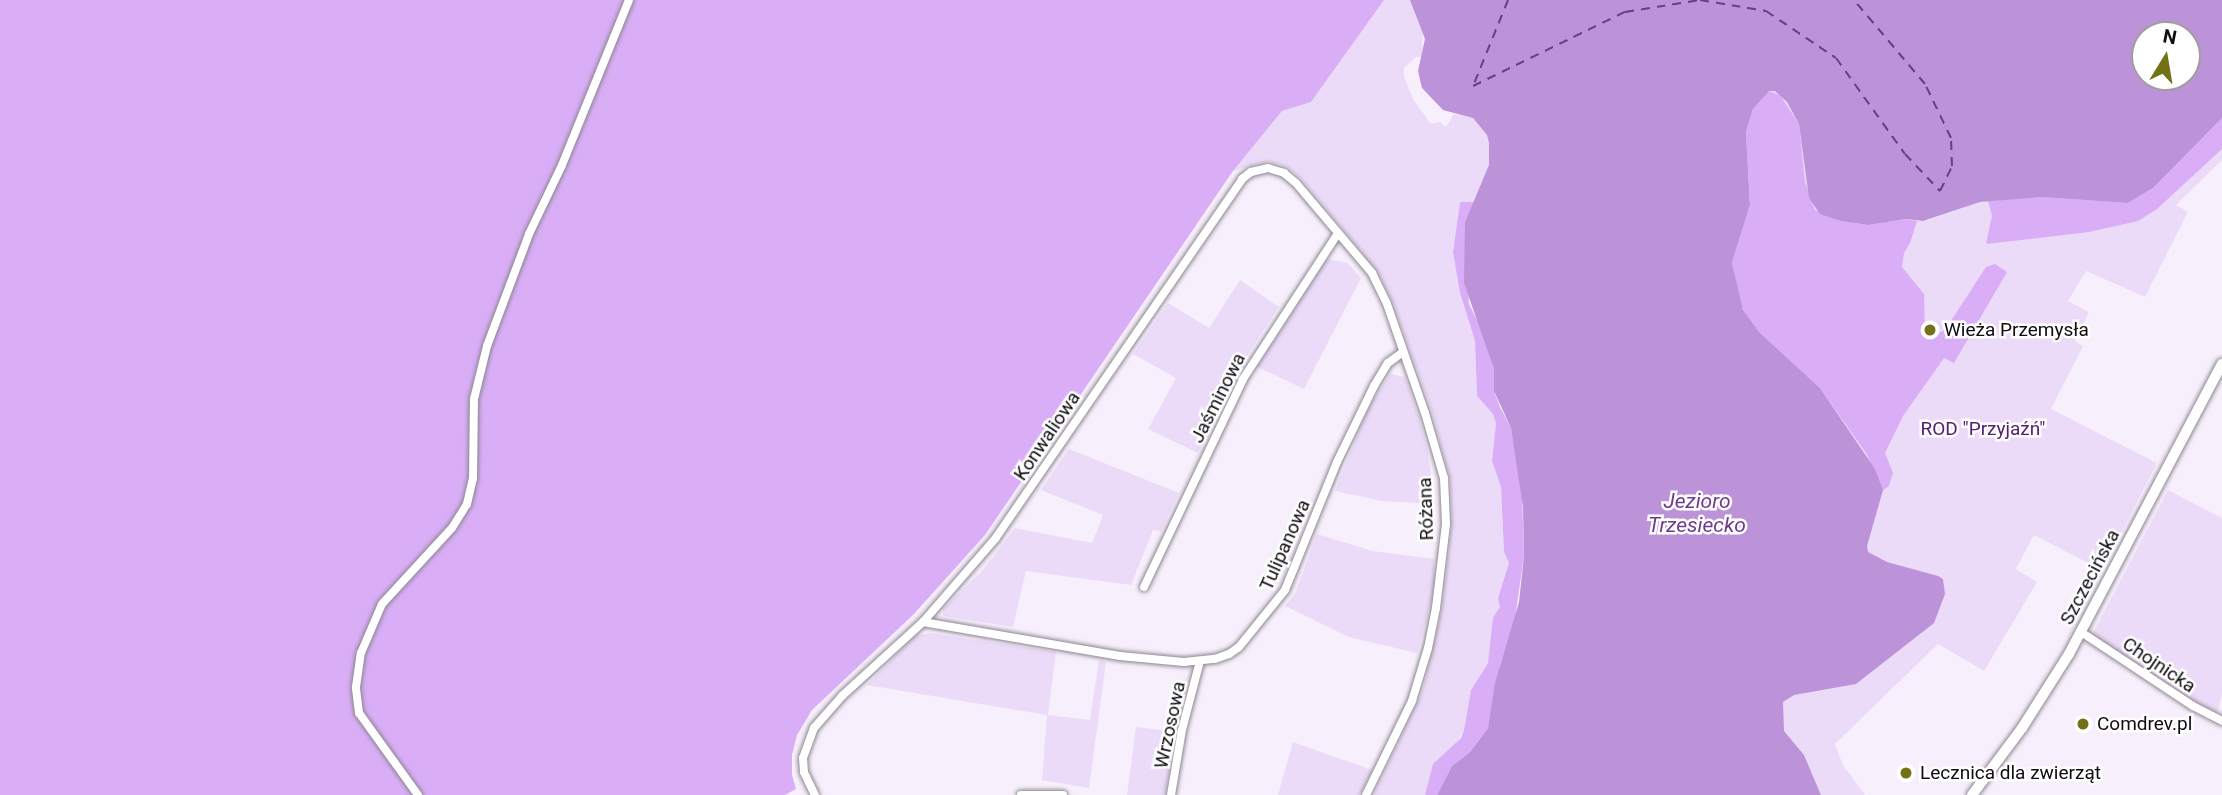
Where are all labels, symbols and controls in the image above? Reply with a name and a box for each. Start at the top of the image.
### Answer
north arrow [2131,21,2201,91]
text: N [2161,24,2178,49]
place label: Wieża Przemysła [1944,319,2089,341]
marker: Wieża Przemysła [1922,322,1938,338]
street label: Jaśminowa [1186,349,1250,447]
street label: Konwaliowa [1009,387,1085,485]
park label: ROD "Przyjaźń" [1921,418,2045,440]
street label: Różana [1414,477,1438,541]
water label: Jezioro Trzesiecko [1648,488,1746,538]
street label: Tulipanowa [1255,496,1315,594]
street label: Szczecińska [2055,525,2125,629]
street label: Chojnicka [2118,632,2200,698]
street label: Wrzosowa [1150,679,1190,771]
place label: Comdrev.pl [2097,713,2192,735]
marker: Comdrev.pl [2075,716,2091,732]
place label: Lecznica dla zwierząt [1920,762,2101,784]
marker: Lecznica dla zwierząt [1898,765,1914,781]

